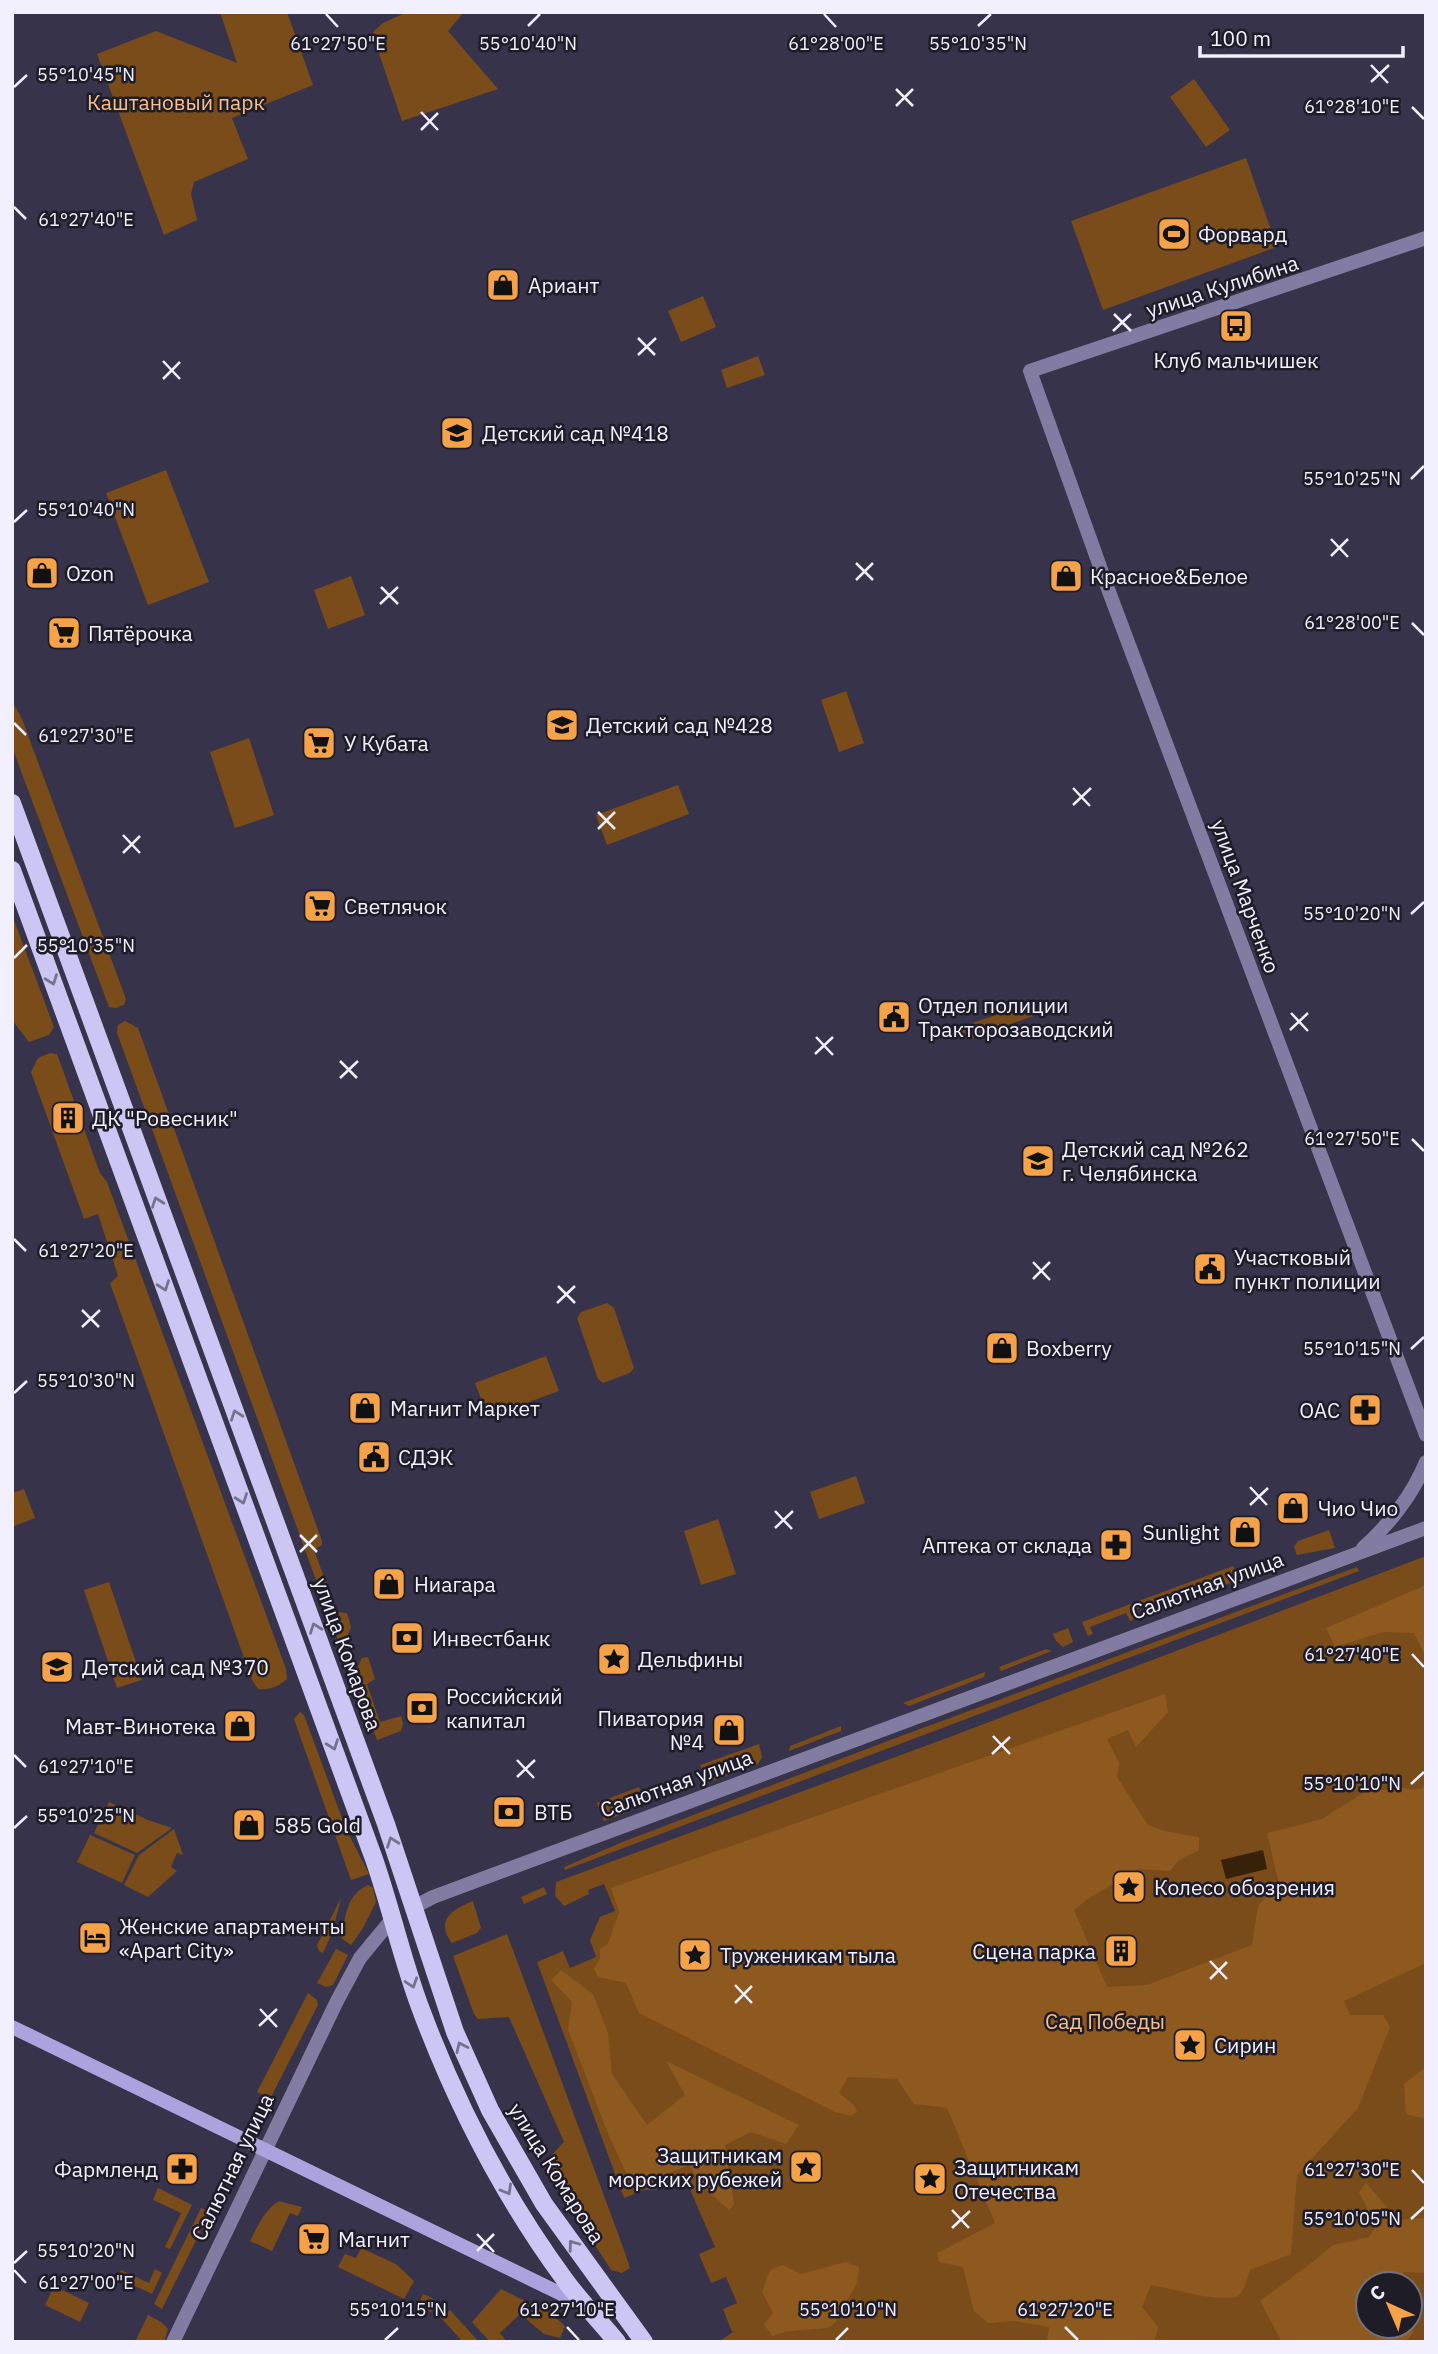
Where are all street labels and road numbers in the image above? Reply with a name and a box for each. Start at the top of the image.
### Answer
street label: улица Кулибина [1142,248,1302,324]
street label: улица Марченко [1205,815,1287,977]
street label: Салютная улица [1127,1544,1287,1626]
street label: улица Комарова [307,1574,389,1734]
street label: Салютная улица [596,1742,756,1824]
street label: Салютная улица [184,2089,280,2245]
street label: улица Комарова [503,2097,611,2249]

